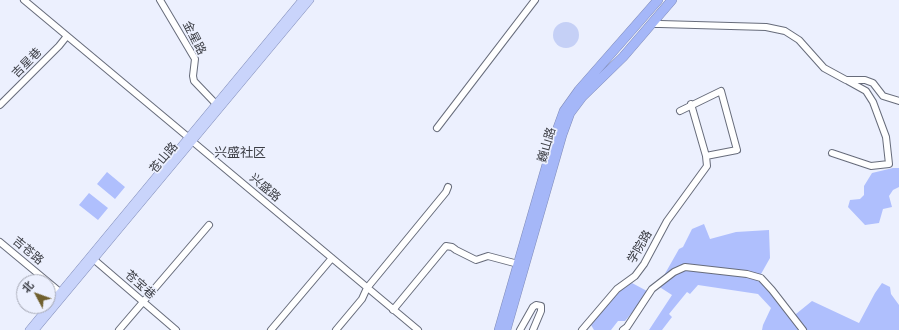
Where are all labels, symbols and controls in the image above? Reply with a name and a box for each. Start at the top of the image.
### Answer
street label: 金星路 [179,19,209,57]
street label: 吉星巷 [9,45,45,81]
street label: 巍山路 [535,126,559,164]
street label: 苍山路 [147,140,181,176]
district label: 兴盛社区 [214,145,266,161]
street label: 兴盛路 [247,171,283,205]
street label: 学院路 [625,228,655,266]
street label: 吉苍路 [10,234,46,268]
street label: 苍宝巷 [122,268,158,302]
north arrow [16,274,56,314]
text: 北 [19,278,37,296]

